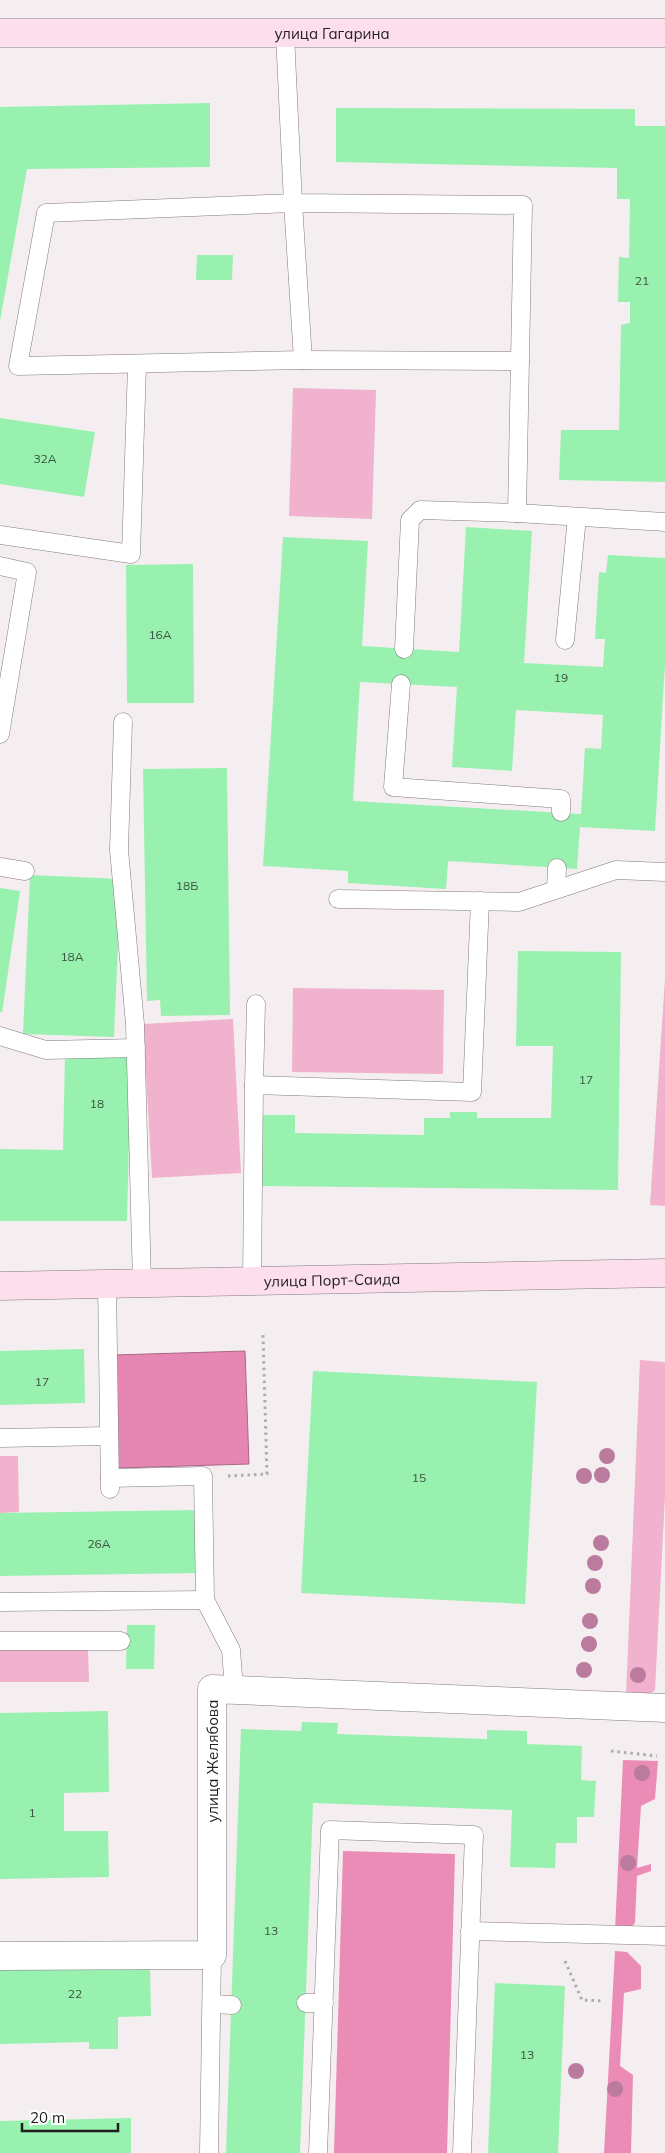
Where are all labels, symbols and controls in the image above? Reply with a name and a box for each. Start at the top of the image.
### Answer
street label: улица Гагарина [274,24,390,43]
house number: 21 [635,273,649,288]
house number: 32А [33,451,57,466]
house number: 16А [148,627,172,642]
house number: 19 [554,670,568,685]
house number: 18Б [176,878,198,893]
house number: 18А [60,949,84,964]
house number: 17 [579,1072,593,1087]
house number: 18 [90,1096,104,1111]
street label: улица Порт-Саида [263,1269,400,1290]
house number: 17 [35,1374,49,1389]
house number: 15 [412,1470,426,1485]
house number: 26А [87,1536,111,1551]
street label: улица Желябова [203,1700,222,1822]
house number: 1 [28,1805,36,1820]
house number: 13 [264,1923,278,1938]
house number: 22 [68,1986,82,2001]
house number: 13 [520,2047,534,2062]
scale bar [22,2100,119,2132]
text: 20 m [30,2108,65,2127]

